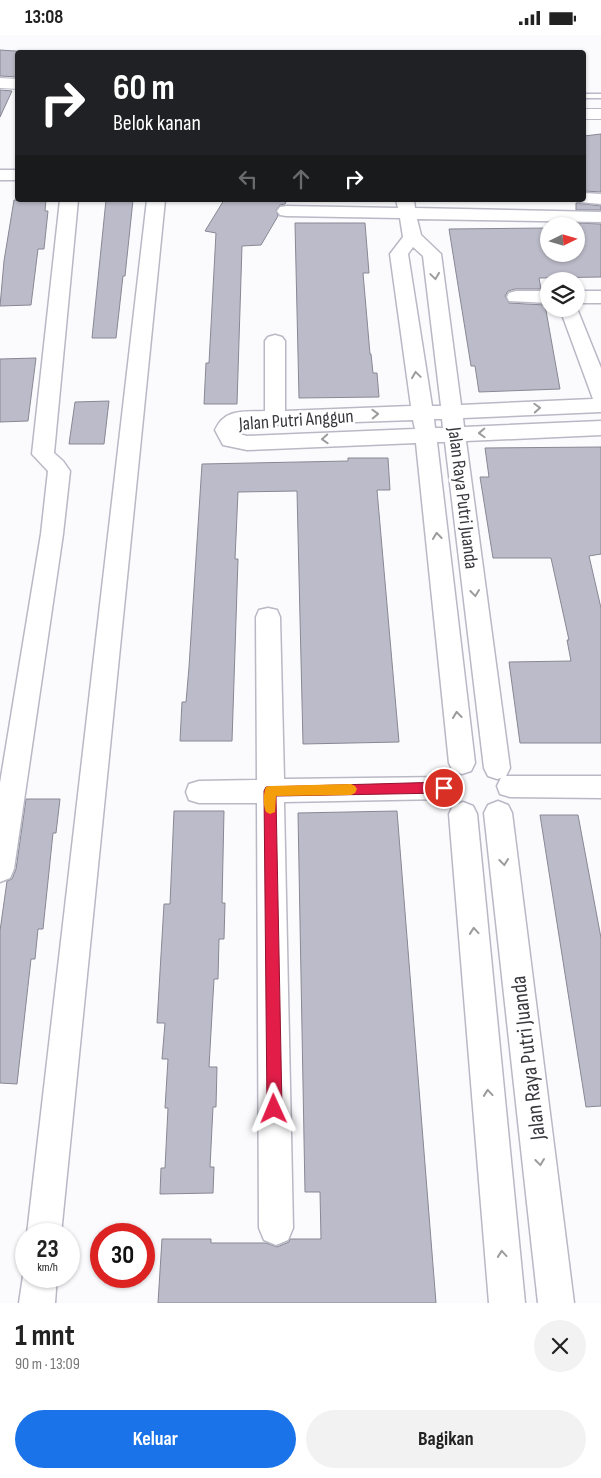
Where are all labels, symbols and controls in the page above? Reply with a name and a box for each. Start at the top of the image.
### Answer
text: 13:08 [25,6,63,29]
text: 60 m [113,67,175,110]
icon: right [30,70,95,135]
text: Belok kanan [113,110,201,137]
icon: left [234,165,262,193]
icon: ahead [287,165,315,193]
icon: right [340,165,368,193]
north arrow [540,217,585,263]
map controls [540,217,585,317]
one-way arrow [429,272,440,280]
button: layers [540,272,585,317]
one-way arrow [412,370,422,379]
one-way arrow [533,402,541,413]
street label: Jalan Putri Anggun [237,405,354,436]
one-way arrow [372,409,379,419]
street label: Jalan Raya Putri Juanda [442,425,483,570]
one-way arrow [478,427,486,438]
one-way arrow [320,434,328,445]
one-way arrow [432,532,443,540]
one-way arrow [469,590,480,598]
one-way arrow [452,710,463,718]
pin [423,767,465,809]
icon: arrive [430,774,458,802]
one-way arrow [498,858,509,866]
one-way arrow [468,926,479,934]
street label: Jalan Raya Putri Juanda [505,974,552,1142]
position arrow [247,1082,299,1134]
one-way arrow [483,1088,494,1096]
one-way arrow [534,1159,545,1167]
speed limit sign: 30 [90,1223,155,1288]
text: 23 [36,1234,59,1265]
one-way arrow [497,1250,508,1258]
text: km/h [37,1260,58,1275]
text: 1 mnt [15,1318,75,1354]
button: close [534,1320,586,1372]
text: 90 m · 13:09 [15,1355,80,1374]
button: Keluar [15,1410,296,1468]
button: Bagikan [306,1410,586,1468]

